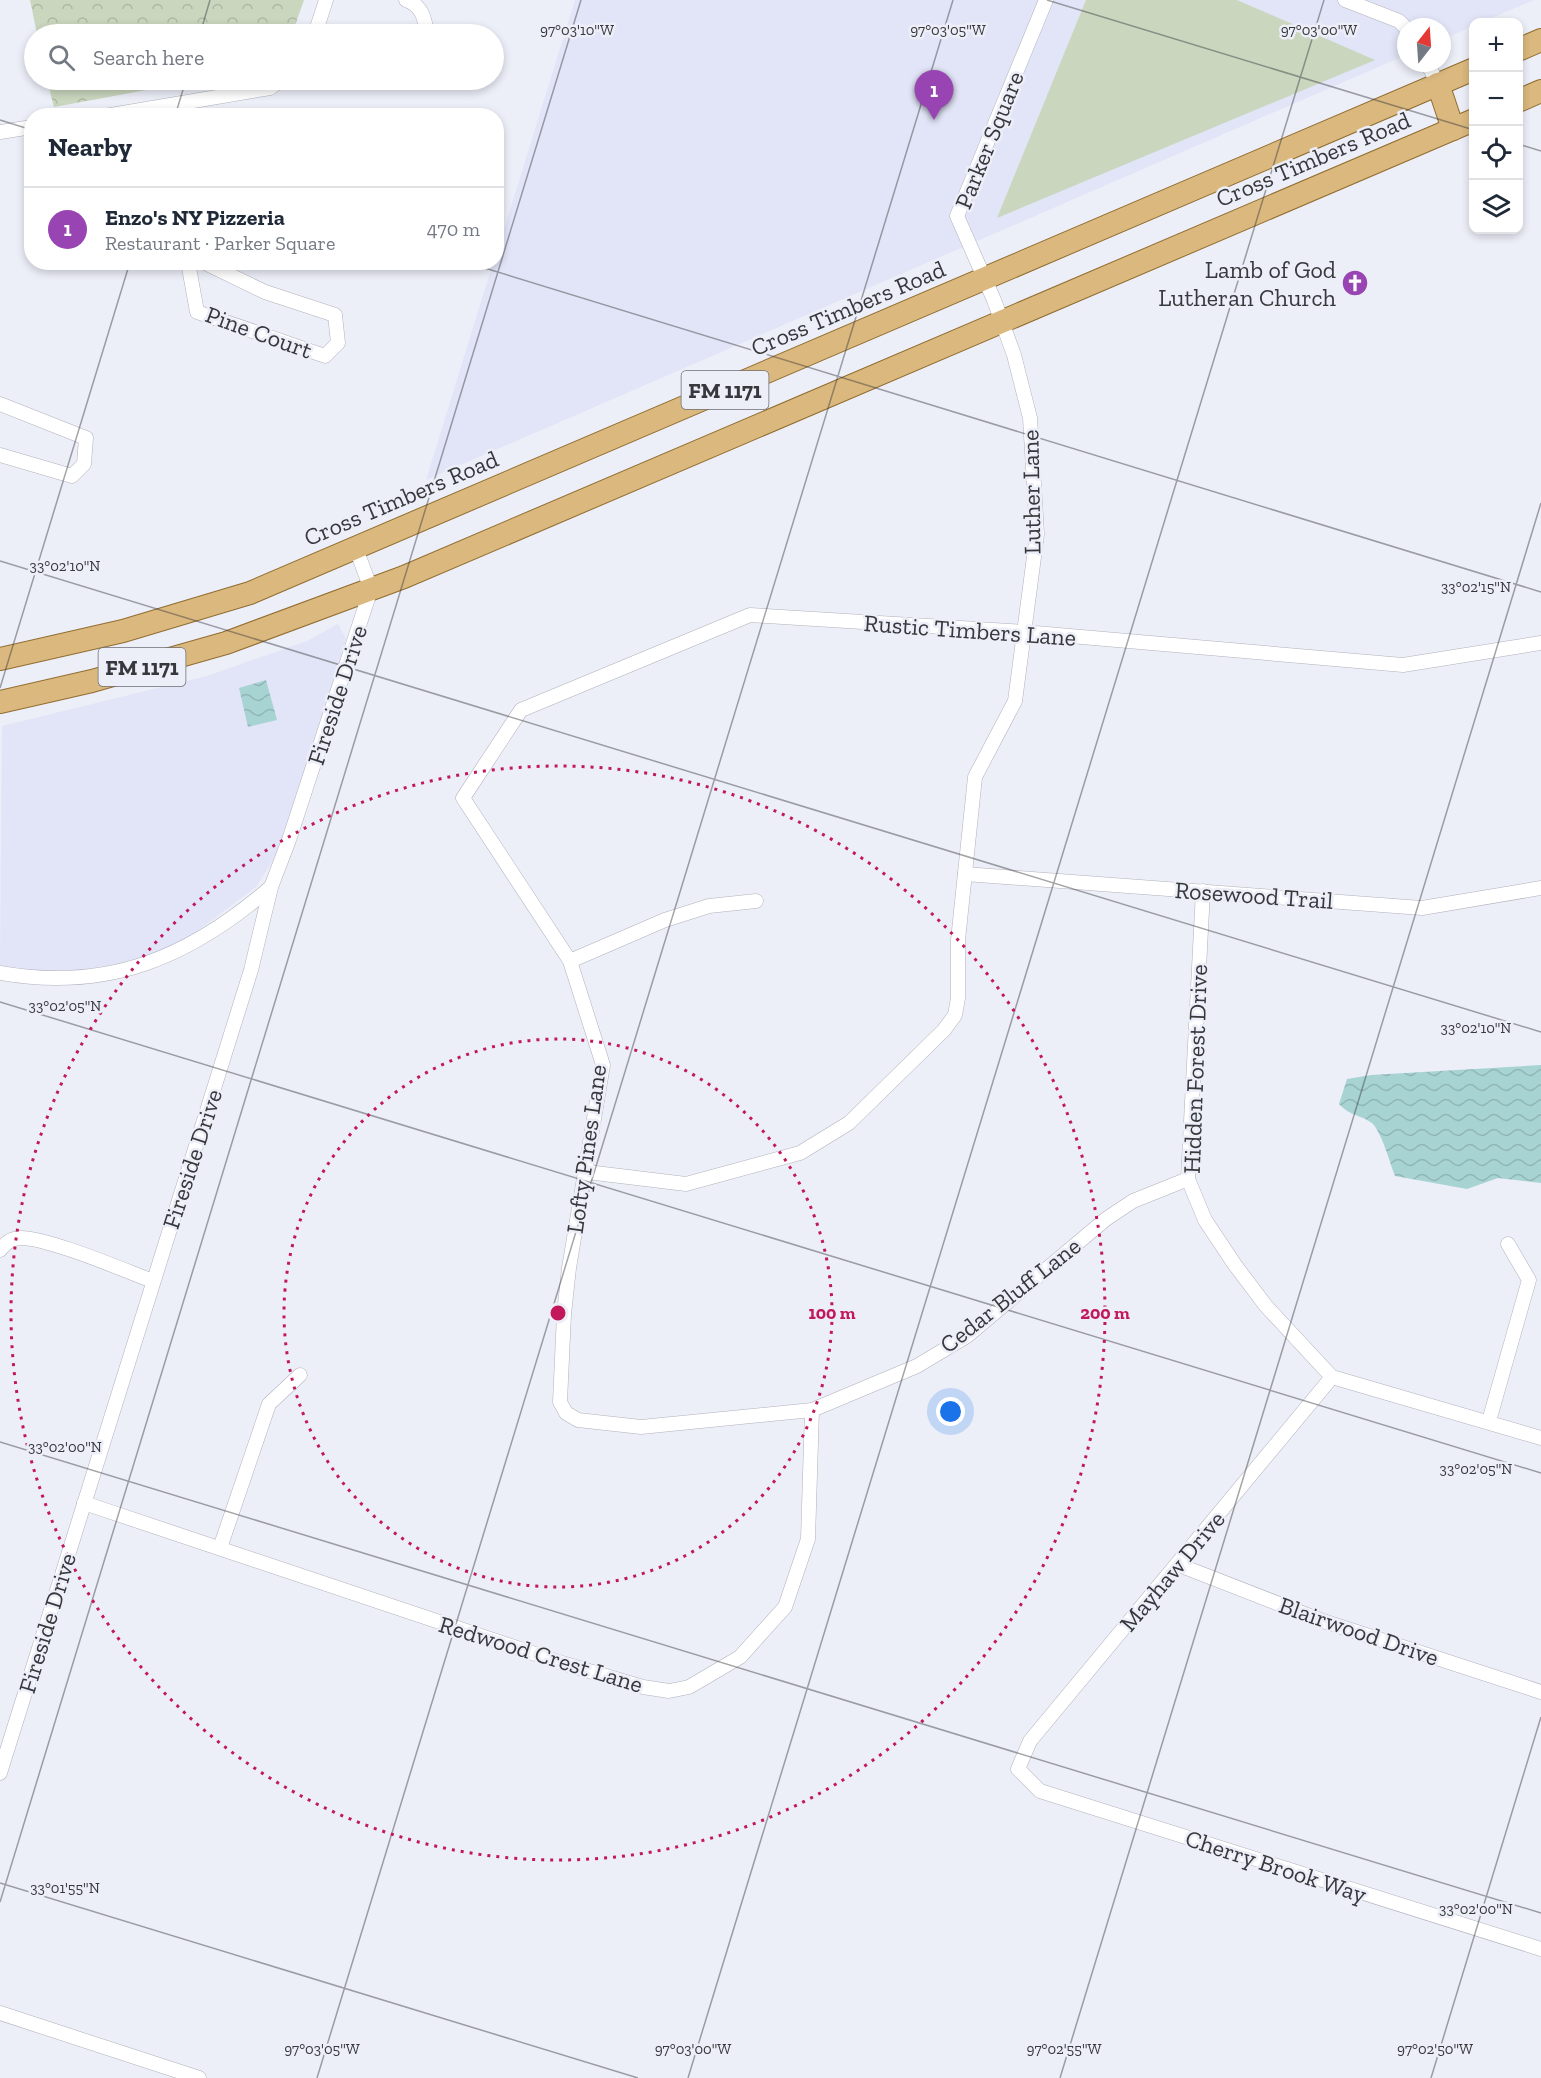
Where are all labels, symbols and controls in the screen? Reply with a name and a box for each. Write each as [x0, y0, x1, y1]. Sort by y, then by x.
north arrow [1397, 18, 1451, 72]
map controls [1469, 18, 1523, 234]
button: + [1469, 18, 1523, 72]
text: 97°03'10"W [540, 21, 614, 39]
text: 97°03'05"W [910, 21, 986, 39]
text: 97°03'00"W [1281, 21, 1357, 39]
search box [24, 24, 504, 90]
icon: search [45, 41, 78, 74]
text: Search here [93, 44, 204, 71]
street label: Parker Square [948, 67, 1030, 213]
pin: 1 [914, 70, 954, 120]
button: − [1469, 72, 1523, 126]
street label: Cross Timbers Road [1212, 105, 1414, 213]
button: locate [1469, 126, 1523, 180]
text: Nearby [48, 131, 132, 163]
button: layers [1469, 180, 1523, 234]
text: Enzo's NY Pizzeria [105, 204, 285, 231]
text: 1 [63, 217, 72, 241]
text: 470 m [427, 217, 480, 241]
text: Restaurant · Parker Square [105, 231, 335, 255]
street label: Cross Timbers Road [747, 254, 949, 362]
place label: Lamb of God Lutheran Church [1158, 255, 1337, 312]
church icon: Lamb of God Lutheran Church [1340, 268, 1370, 298]
street label: Pine Court [202, 299, 316, 365]
road number: FM 1171 [682, 371, 768, 409]
street label: Luther Lane [1015, 429, 1047, 555]
street label: Cross Timbers Road [300, 444, 502, 552]
text: 33°02'10"N [30, 557, 100, 575]
text: 33°02'15"N [1441, 578, 1511, 596]
street label: Rustic Timbers Lane [863, 608, 1077, 652]
street label: Fireside Drive [301, 622, 373, 768]
road number: FM 1171 [98, 648, 186, 686]
street label: Rosewood Trail [1174, 875, 1334, 915]
street label: Hidden Forest Drive [1177, 964, 1213, 1174]
text: 33°02'05"N [29, 997, 101, 1015]
text: 33°02'10"N [1441, 1019, 1511, 1037]
street label: Lofty Pines Lane [560, 1063, 612, 1235]
street label: Fireside Drive [156, 1086, 228, 1232]
street label: Cedar Bluff Lane [934, 1231, 1086, 1359]
text: 100 m [808, 1302, 856, 1324]
text: 200 m [1080, 1302, 1130, 1324]
centre of rings [548, 1303, 568, 1323]
your location [936, 1397, 965, 1426]
text: 33°02'00"N [28, 1438, 102, 1456]
text: 33°02'05"N [1440, 1460, 1512, 1478]
street label: Mayhaw Drive [1113, 1505, 1231, 1637]
street label: Fireside Drive [12, 1549, 82, 1697]
street label: Blairwood Drive [1275, 1590, 1443, 1672]
street label: Redwood Crest Lane [436, 1609, 646, 1699]
street label: Cherry Brook Way [1182, 1823, 1371, 1909]
text: 33°01'55"N [30, 1879, 100, 1897]
text: 33°02'00"N [1439, 1900, 1513, 1918]
text: 97°03'05"W [284, 2040, 360, 2058]
text: 97°03'00"W [655, 2040, 731, 2058]
text: 97°02'55"W [1026, 2040, 1102, 2058]
text: 97°02'50"W [1397, 2040, 1473, 2058]

